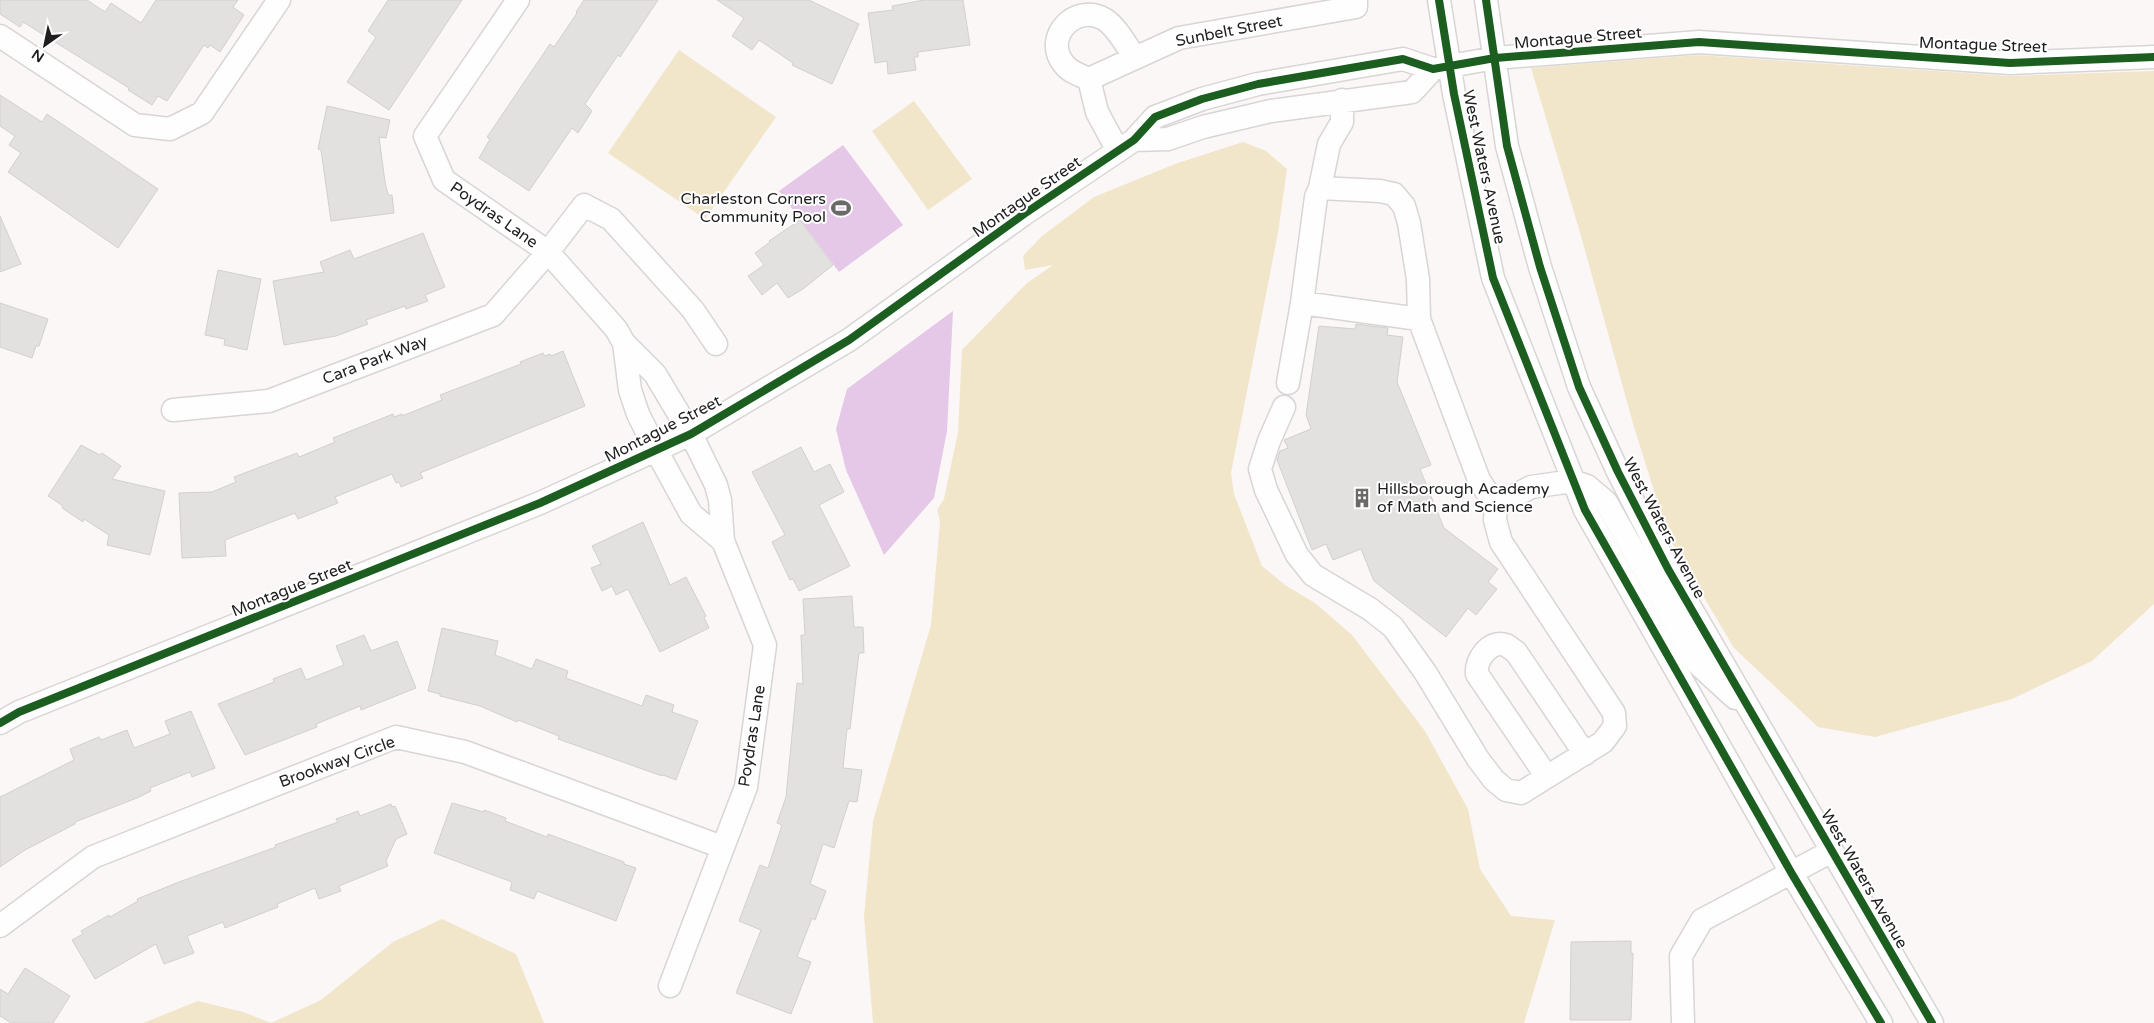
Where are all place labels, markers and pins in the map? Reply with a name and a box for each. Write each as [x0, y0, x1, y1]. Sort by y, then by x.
place label: Charleston Corners Community Pool [680, 189, 826, 227]
sports icon: Charleston Corners Community Pool [830, 197, 852, 219]
place label: Hillsborough Academy of Math and Science [1377, 479, 1550, 517]
building icon: Hillsborough Academy of Math and Science [1351, 487, 1373, 509]

